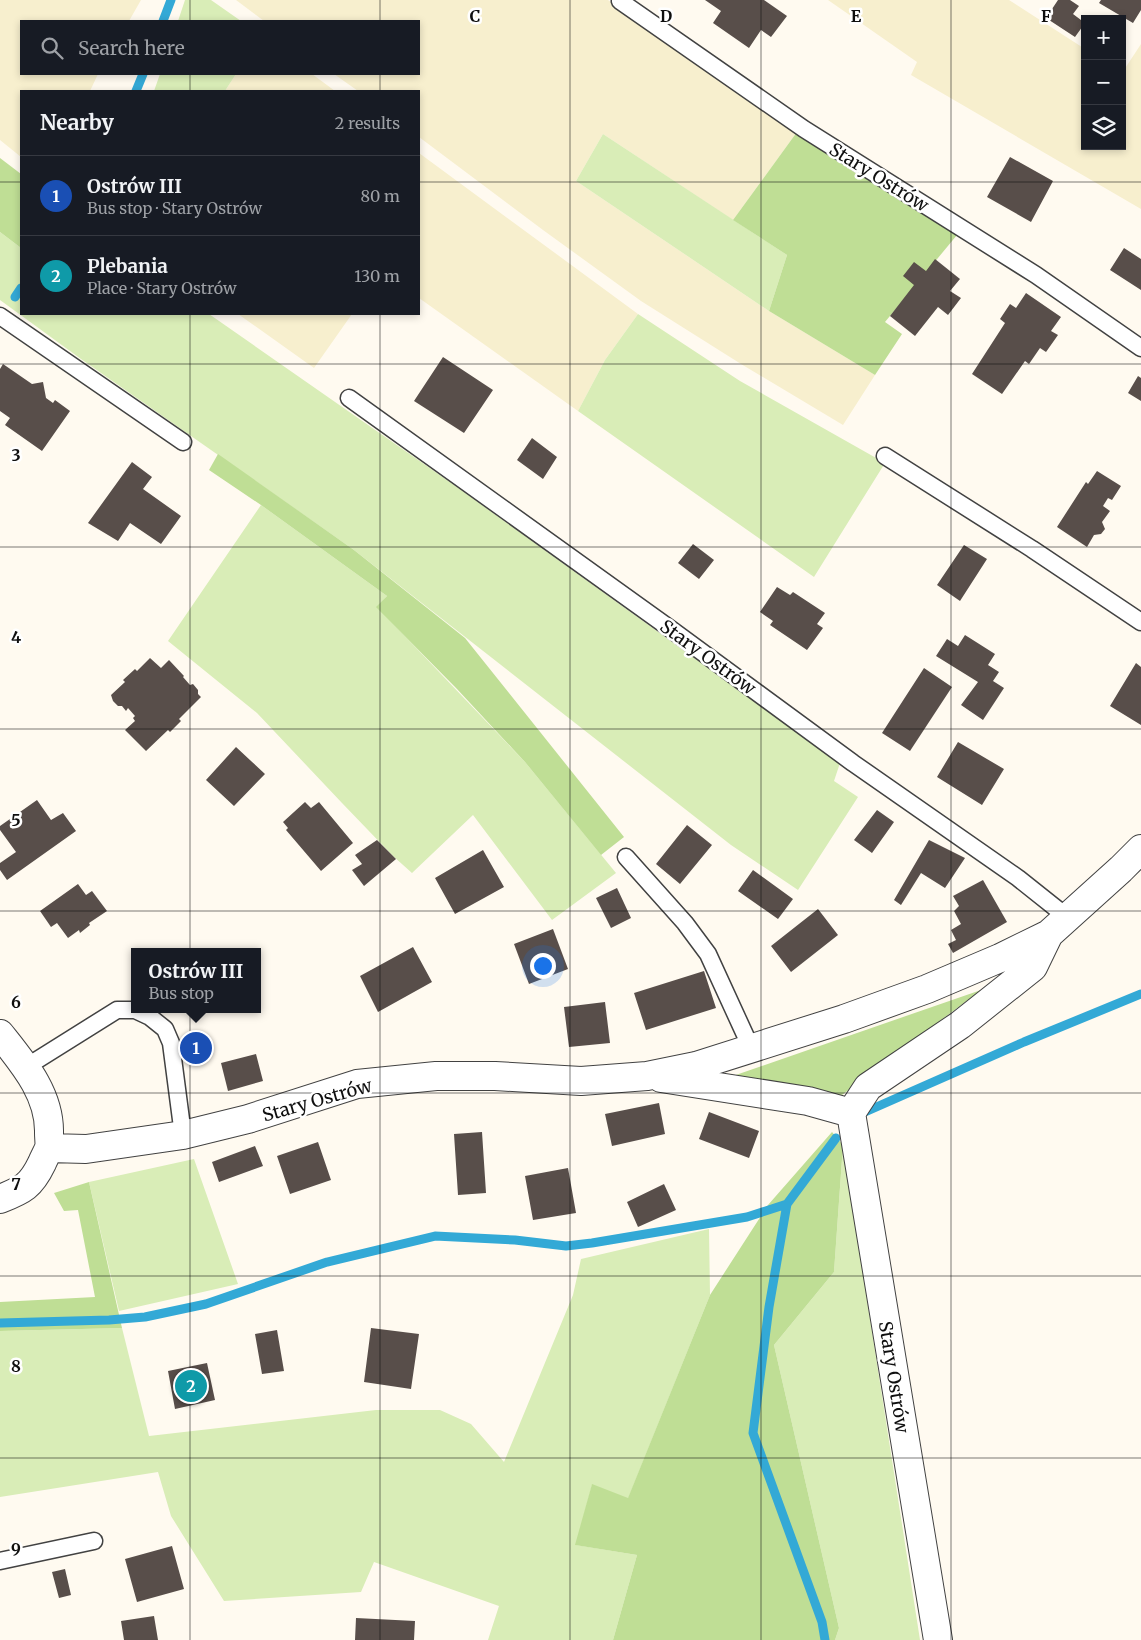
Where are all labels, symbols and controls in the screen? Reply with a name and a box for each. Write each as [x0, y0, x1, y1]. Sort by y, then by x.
text: C [470, 6, 480, 26]
text: D [660, 6, 672, 26]
text: E [851, 6, 862, 26]
text: F [1041, 6, 1051, 26]
map controls [1081, 15, 1126, 150]
button: + [1081, 15, 1126, 60]
search box [20, 20, 420, 75]
icon: search [38, 34, 66, 62]
text: Search here [78, 36, 185, 60]
button: − [1081, 60, 1126, 105]
button: layers [1081, 105, 1126, 150]
text: Nearby [40, 109, 114, 136]
text: 2 results [335, 113, 400, 133]
street label: Stary Ostrów [825, 137, 934, 217]
text: Ostrów III [87, 174, 182, 198]
text: 1 [52, 186, 60, 206]
text: 80 m [361, 186, 400, 206]
text: Bus stop · Stary Ostrów [87, 198, 262, 218]
text: Plebania [87, 254, 168, 278]
text: 2 [51, 266, 61, 286]
text: 130 m [354, 266, 400, 286]
text: Place · Stary Ostrów [87, 278, 237, 298]
text: 3 [11, 445, 21, 465]
street label: Stary Ostrów [656, 615, 761, 700]
text: 4 [11, 627, 21, 647]
text: 5 [11, 810, 21, 830]
popup [131, 948, 261, 1013]
your location [530, 953, 556, 979]
text: Ostrów III [149, 959, 243, 983]
text: Bus stop [149, 983, 214, 1003]
text: 6 [11, 992, 21, 1012]
pin: 1 [180, 1029, 212, 1067]
street label: Stary Ostrów [260, 1073, 375, 1127]
text: 7 [11, 1174, 21, 1194]
street label: Stary Ostrów [874, 1320, 914, 1435]
text: 8 [11, 1356, 21, 1376]
pin: 2 [175, 1367, 207, 1405]
text: 9 [11, 1539, 21, 1559]

